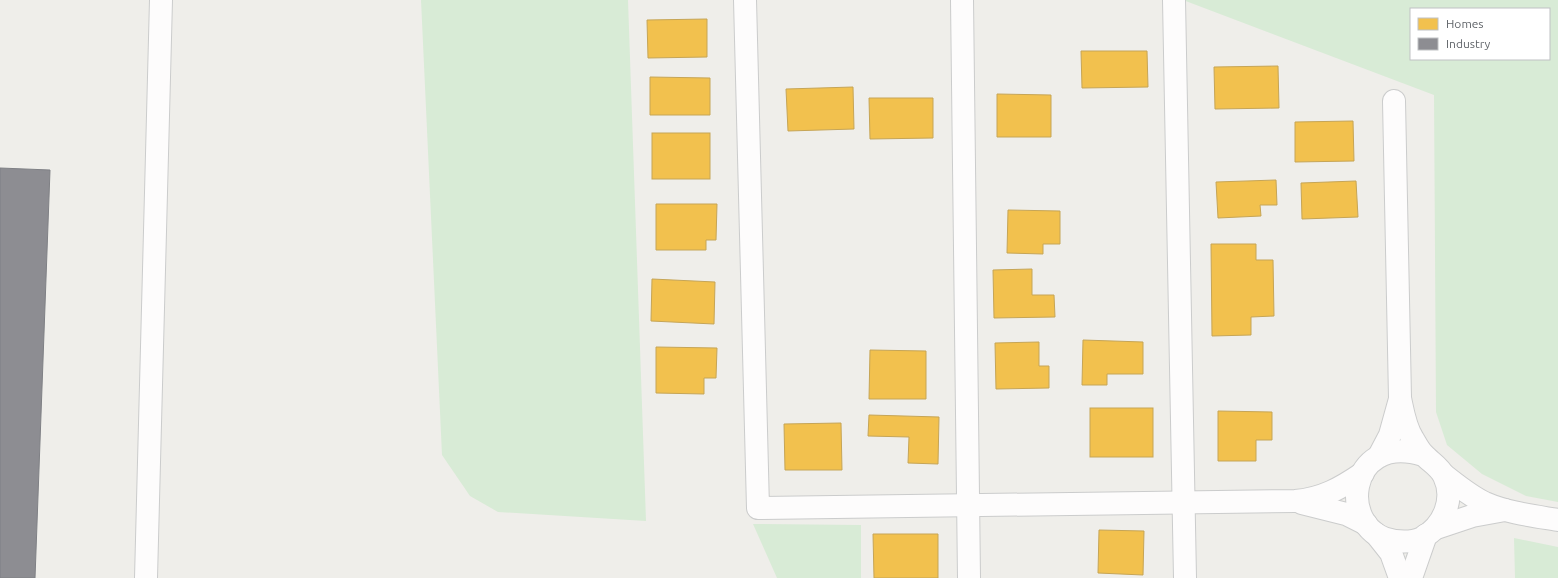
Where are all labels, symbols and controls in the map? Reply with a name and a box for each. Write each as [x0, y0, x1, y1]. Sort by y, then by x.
legend [1410, 8, 1550, 60]
text: Homes [1446, 17, 1484, 30]
text: Industry [1446, 37, 1491, 50]

